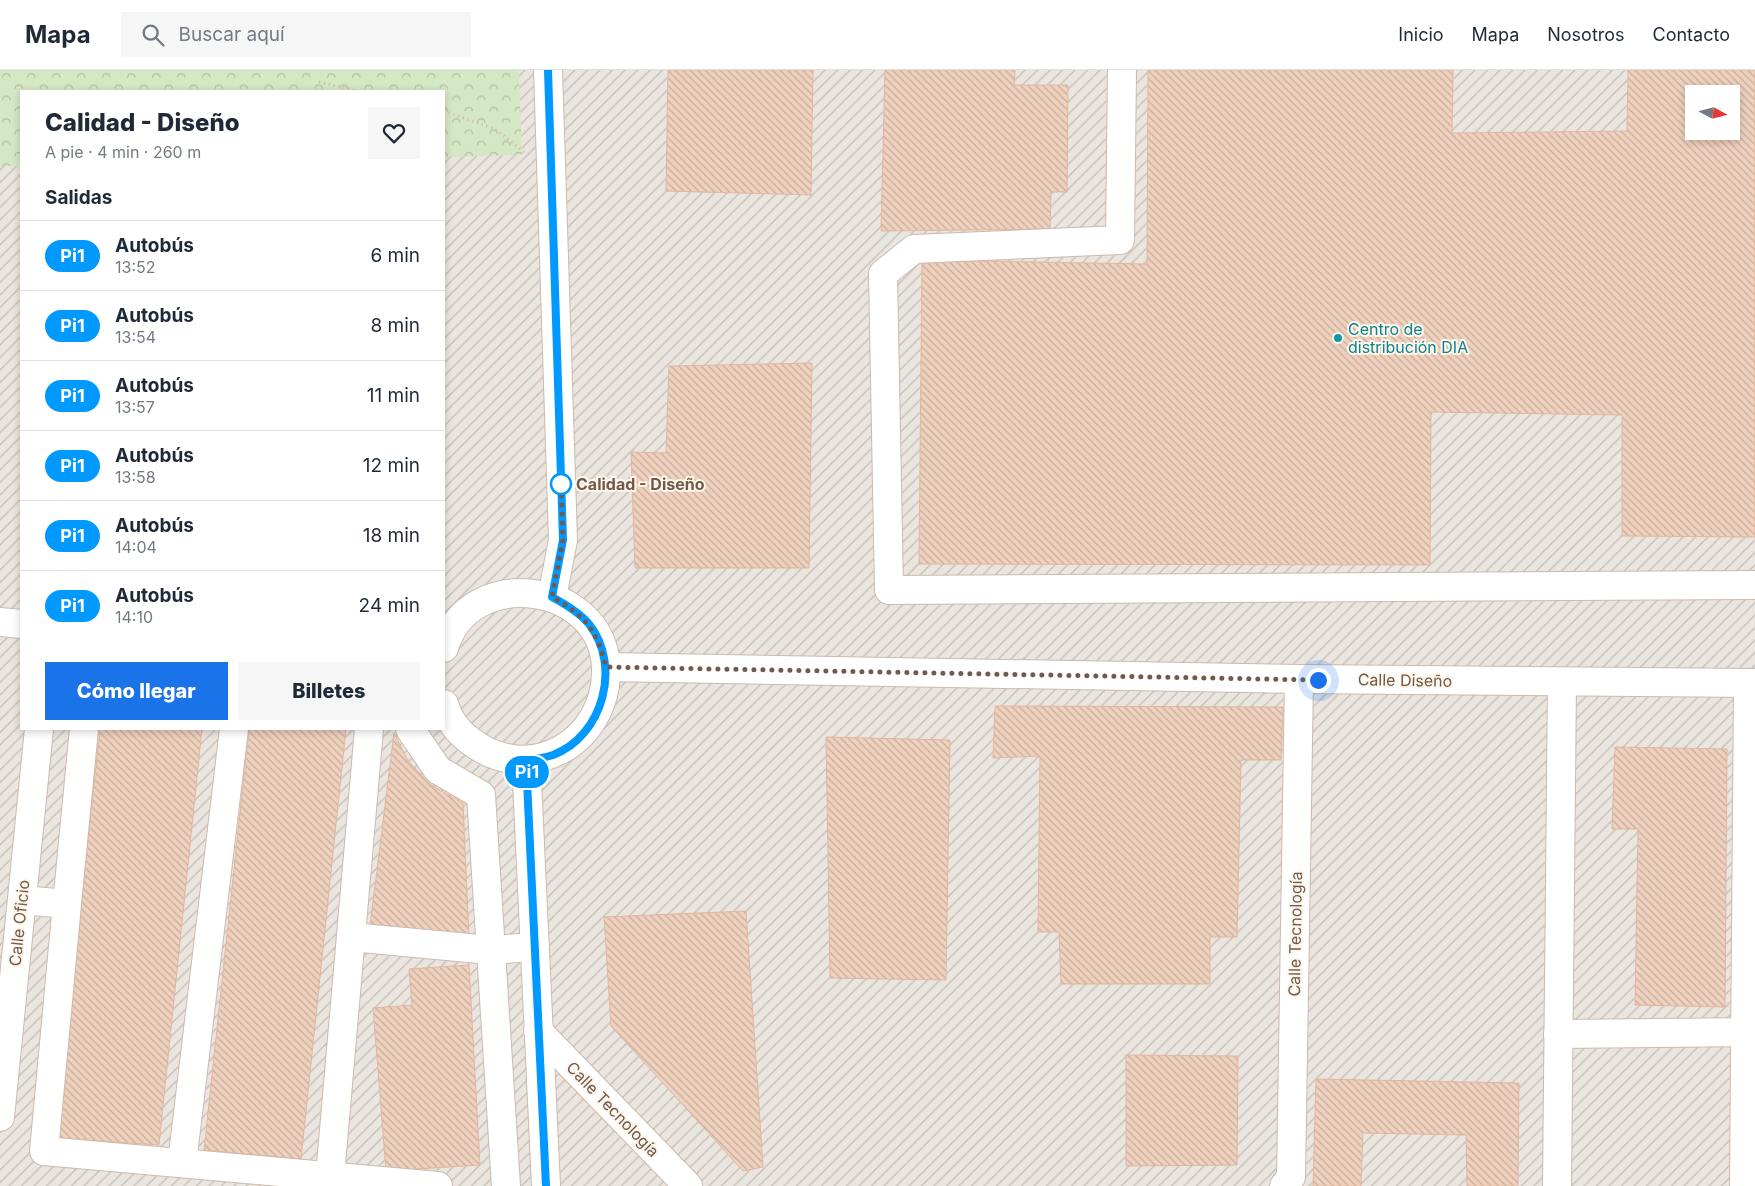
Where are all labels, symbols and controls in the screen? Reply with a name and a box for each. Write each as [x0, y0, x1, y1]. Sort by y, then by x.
search box [121, 12, 471, 57]
text: Mapa [25, 20, 91, 49]
icon: search [139, 21, 167, 49]
text: Buscar aquí [179, 23, 285, 46]
text: Inicio [1398, 24, 1444, 45]
text: Mapa [1472, 24, 1519, 45]
text: Nosotros [1547, 24, 1625, 45]
text: Contacto [1653, 24, 1730, 45]
north arrow [1685, 85, 1740, 140]
map controls [1685, 85, 1740, 140]
button: heart [368, 107, 420, 159]
text: Calidad - Diseño [45, 108, 240, 137]
text: A pie · 4 min · 260 m [45, 142, 201, 162]
text: Salidas [45, 186, 112, 209]
text: Autobús [115, 234, 194, 257]
text: 6 min [370, 244, 420, 267]
text: Pi1 [60, 245, 85, 266]
text: 13:52 [115, 257, 155, 277]
text: Autobús [115, 304, 194, 327]
text: 8 min [370, 314, 420, 337]
text: Pi1 [60, 315, 85, 336]
place label: Centro de distribución DIA [1348, 319, 1468, 357]
text: 13:54 [115, 327, 156, 347]
marker: Centro de distribución DIA [1332, 332, 1344, 344]
text: Autobús [115, 374, 194, 397]
text: 11 min [367, 384, 420, 407]
text: Pi1 [60, 385, 85, 406]
text: 13:57 [115, 397, 155, 417]
text: Autobús [115, 444, 194, 467]
text: 12 min [363, 454, 420, 477]
text: Pi1 [60, 455, 85, 476]
text: 13:58 [115, 467, 156, 487]
marker: Calidad - Diseño [550, 473, 572, 495]
place label: Calidad - Diseño [576, 474, 705, 494]
text: Autobús [115, 514, 194, 537]
text: 18 min [363, 524, 420, 547]
text: Pi1 [60, 525, 85, 546]
text: 14:04 [115, 537, 157, 557]
text: Autobús [115, 584, 194, 607]
text: 24 min [359, 594, 420, 617]
text: Pi1 [60, 595, 85, 616]
text: 14:10 [115, 607, 153, 627]
button: Cómo llegar [45, 662, 228, 720]
button: Billetes [238, 662, 420, 720]
your location [1306, 668, 1331, 693]
street label: Calle Diseño [1358, 669, 1452, 691]
line badge: Pi1 [498, 756, 556, 788]
text: Pi1 [515, 761, 539, 782]
street label: Calle Tecnología [1284, 871, 1306, 997]
street label: Calle Oficio [5, 879, 33, 967]
street label: Calle Tecnología [562, 1057, 664, 1161]

